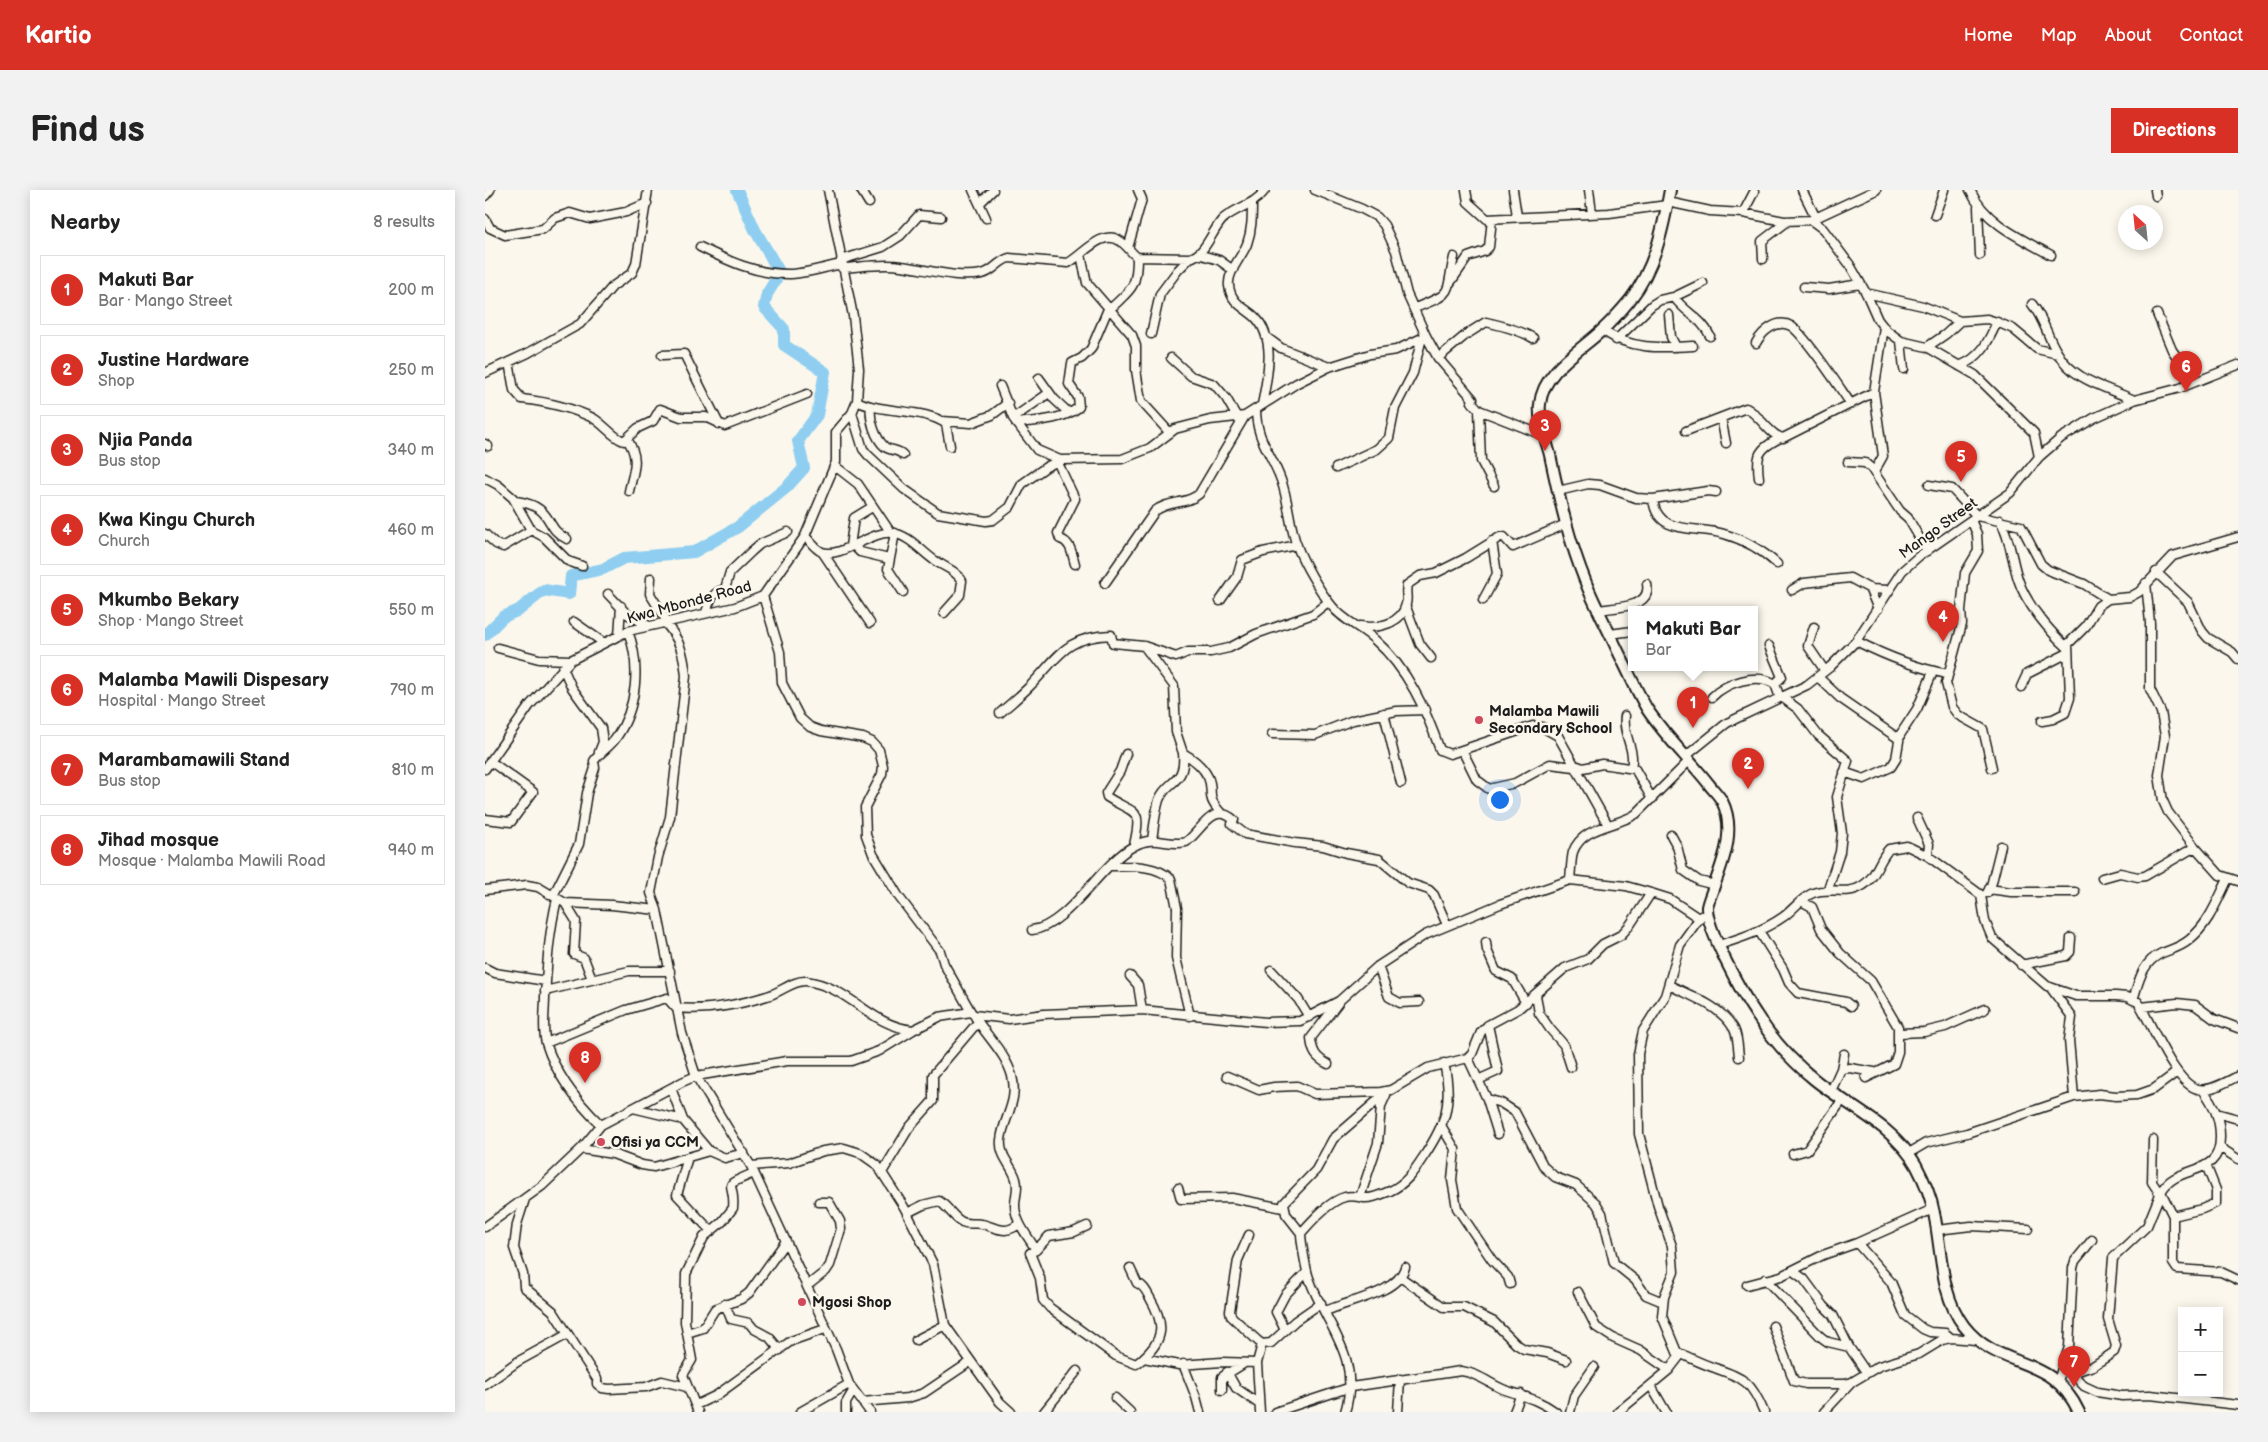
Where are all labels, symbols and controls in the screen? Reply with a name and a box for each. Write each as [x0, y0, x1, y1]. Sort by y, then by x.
text: Kartio [25, 21, 92, 50]
text: Home [1964, 25, 2013, 46]
text: Map [2041, 25, 2077, 46]
text: About [2105, 25, 2152, 46]
text: Contact [2180, 25, 2243, 46]
button: Directions [2111, 108, 2238, 153]
text: Find us [30, 109, 145, 152]
north arrow [2118, 205, 2163, 250]
text: Nearby [50, 210, 120, 235]
text: 8 results [373, 213, 435, 232]
text: Makuti Bar [98, 269, 194, 292]
text: 1 [64, 281, 70, 300]
text: 200 m [388, 281, 434, 300]
text: Bar · Mango Street [98, 292, 232, 311]
text: Justine Hardware [98, 349, 249, 372]
pin: 6 [2170, 351, 2202, 392]
text: 2 [62, 361, 72, 380]
text: 250 m [388, 361, 434, 380]
text: Shop [98, 372, 135, 391]
pin: 3 [1529, 410, 1561, 451]
text: Njia Panda [98, 429, 193, 452]
text: 3 [62, 441, 72, 460]
text: 340 m [387, 441, 434, 460]
pin: 5 [1945, 441, 1977, 482]
text: Bus stop [98, 452, 161, 471]
street label: Mango Street [1895, 493, 1981, 563]
text: Kwa Kingu Church [98, 509, 255, 532]
text: 4 [62, 521, 72, 540]
text: 460 m [388, 521, 434, 540]
text: Church [98, 532, 150, 551]
street label: Kwa Mbonde Road [625, 577, 753, 628]
text: Mkumbo Bekary [98, 589, 239, 612]
text: 5 [62, 601, 72, 620]
text: 550 m [389, 601, 434, 620]
pin: 4 [1927, 601, 1959, 642]
popup [1628, 606, 1758, 671]
text: Shop · Mango Street [98, 612, 244, 631]
text: Makuti Bar [1645, 618, 1741, 641]
text: Bar [1645, 641, 1671, 660]
text: Malamba Mawili Dispesary [98, 669, 329, 692]
text: 6 [62, 681, 72, 700]
text: 790 m [390, 681, 434, 700]
pin: 1 [1677, 687, 1709, 728]
text: Hospital · Mango Street [98, 692, 265, 711]
place label: Malamba Mawili Secondary School [1489, 702, 1612, 738]
marker: Malamba Mawili Secondary School [1473, 714, 1485, 726]
pin: 2 [1732, 748, 1764, 789]
text: Marambamawili Stand [98, 749, 290, 772]
text: 7 [63, 761, 71, 780]
text: 810 m [392, 761, 434, 780]
text: Bus stop [98, 772, 161, 791]
your location [1487, 787, 1513, 813]
text: Jihad mosque [98, 829, 219, 852]
text: 8 [62, 841, 72, 860]
text: 940 m [388, 841, 434, 860]
text: Mosque · Malamba Mawili Road [98, 852, 326, 871]
pin: 8 [569, 1042, 601, 1083]
place label: Ofisi ya CCM [611, 1133, 699, 1152]
marker: Ofisi ya CCM [595, 1136, 607, 1148]
place label: Mgosi Shop [812, 1293, 892, 1312]
marker: Mgosi Shop [796, 1296, 808, 1308]
map controls [2178, 1307, 2223, 1397]
button: + [2178, 1307, 2223, 1352]
pin: 7 [2058, 1346, 2090, 1387]
button: − [2178, 1352, 2223, 1397]

